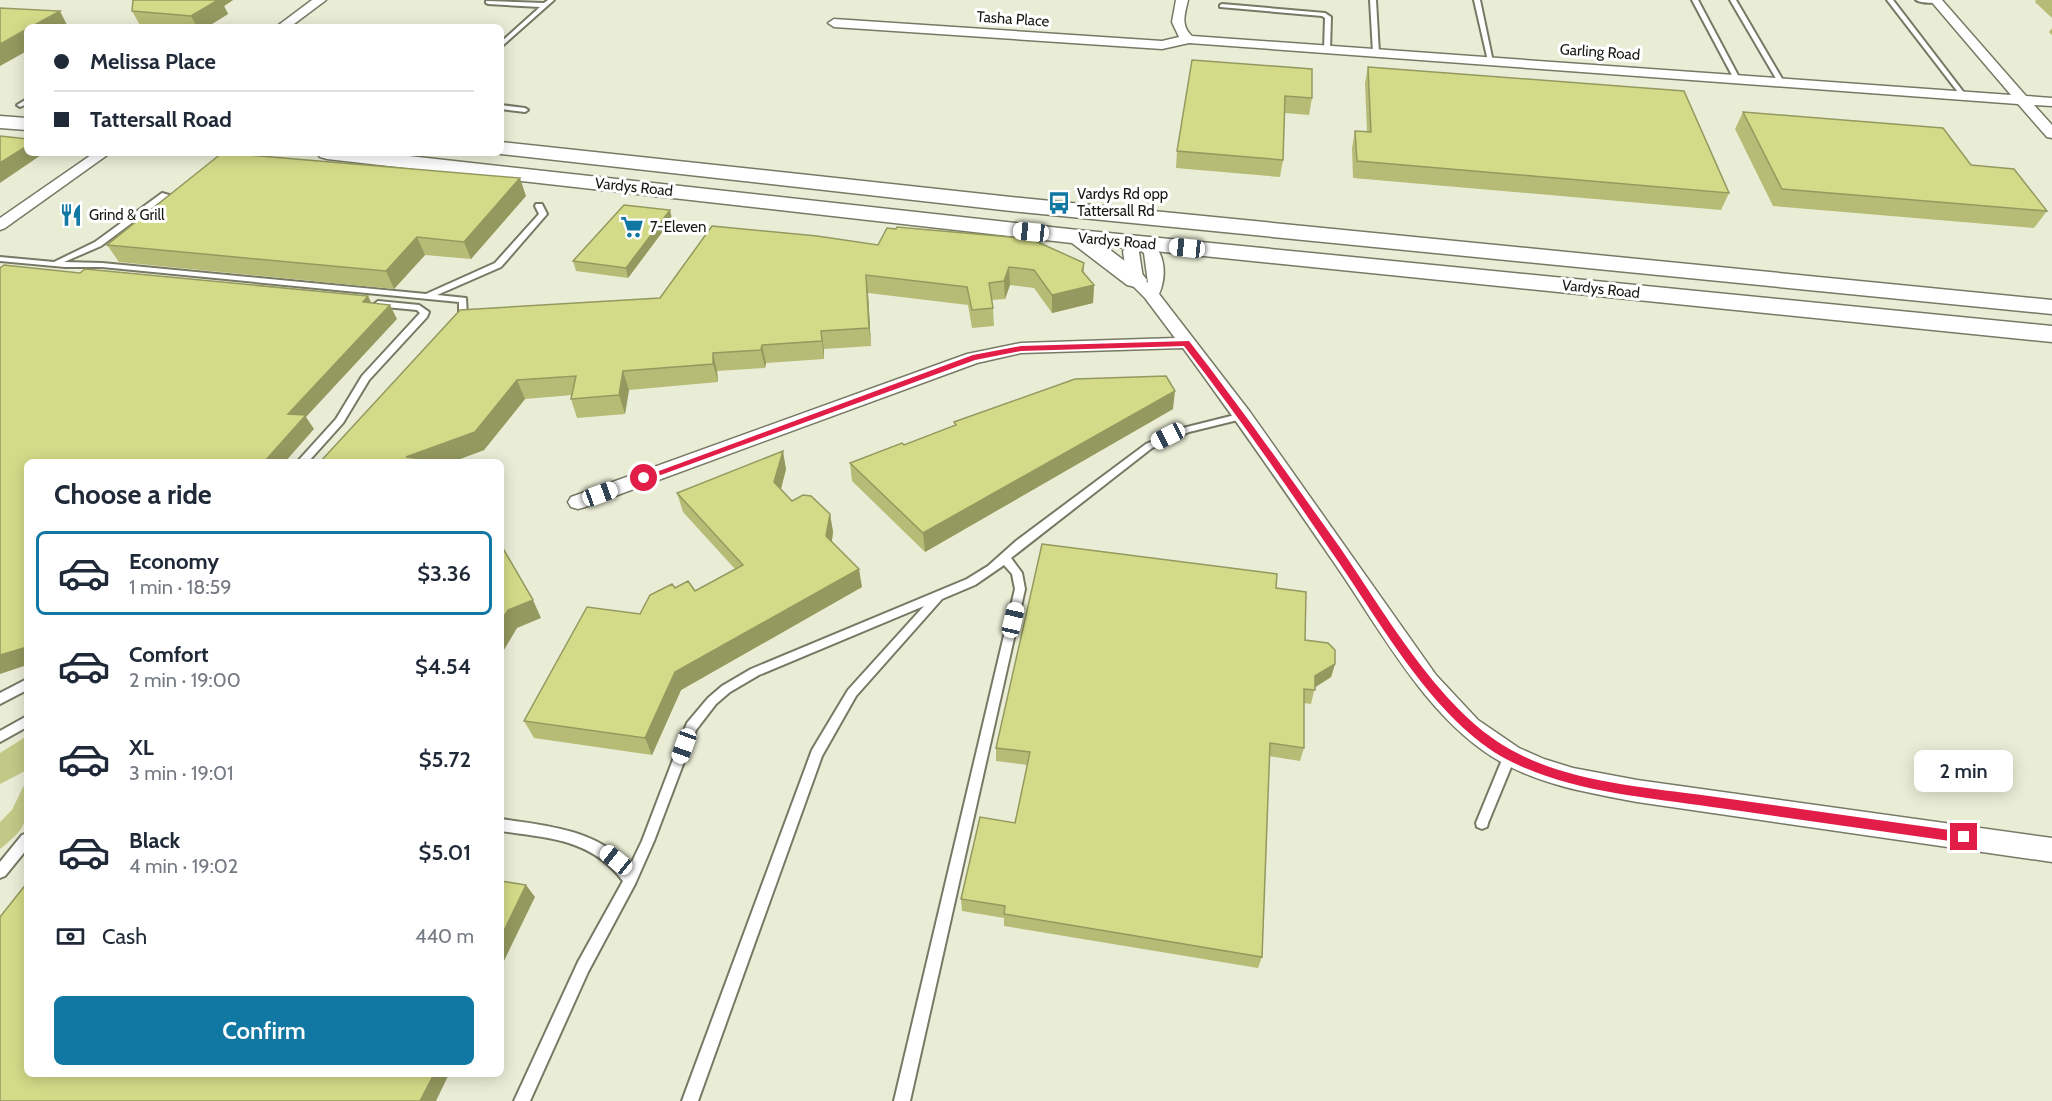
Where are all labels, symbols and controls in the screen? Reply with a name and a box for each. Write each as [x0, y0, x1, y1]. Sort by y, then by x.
street label: Tasha Place [976, 7, 1050, 31]
street label: Garling Road [1559, 40, 1641, 64]
text: Melissa Place [90, 48, 216, 75]
text: Tattersall Road [90, 106, 232, 133]
street label: Vardys Road [594, 174, 674, 200]
place label: Vardys Rd opp Tattersall Rd [1077, 185, 1168, 220]
bus stop icon: Vardys Rd opp Tattersall Rd [1046, 190, 1072, 216]
restaurant icon: Grind & Grill [58, 202, 84, 228]
place label: Grind & Grill [89, 206, 165, 224]
supermarket icon: 7-Eleven [619, 214, 645, 240]
place label: 7-Eleven [650, 218, 706, 236]
car [1012, 221, 1050, 243]
street label: Vardys Road [1077, 229, 1157, 253]
car [1168, 237, 1206, 259]
street label: Vardys Road [1561, 276, 1641, 302]
car [1148, 420, 1188, 452]
route start [630, 464, 657, 491]
text: Choose a ride [54, 478, 212, 511]
car [580, 479, 620, 509]
icon: car [57, 546, 111, 600]
text: Economy [129, 548, 219, 575]
text: $3.36 [417, 560, 471, 587]
text: 1 min · 18:59 [129, 575, 232, 599]
car [1000, 600, 1026, 640]
icon: car [57, 639, 111, 693]
text: Comfort [129, 641, 208, 668]
text: $4.54 [415, 653, 471, 680]
text: 2 min · 19:00 [129, 668, 241, 692]
car [669, 726, 699, 766]
icon: car [57, 732, 111, 786]
text: XL [129, 734, 154, 761]
text: $5.72 [419, 746, 471, 773]
callout: 2 min [1914, 750, 2014, 792]
text: 2 min [1939, 759, 1988, 783]
text: 3 min · 19:01 [129, 761, 234, 785]
route end [1950, 823, 1977, 850]
icon: car [57, 825, 111, 879]
text: Black [129, 827, 180, 854]
text: $5.01 [419, 839, 471, 866]
car [596, 842, 636, 878]
text: 4 min · 19:02 [129, 854, 238, 878]
icon: cash [54, 920, 87, 953]
text: Cash [102, 923, 147, 950]
text: 440 m [415, 924, 474, 948]
button: Confirm [54, 996, 474, 1065]

